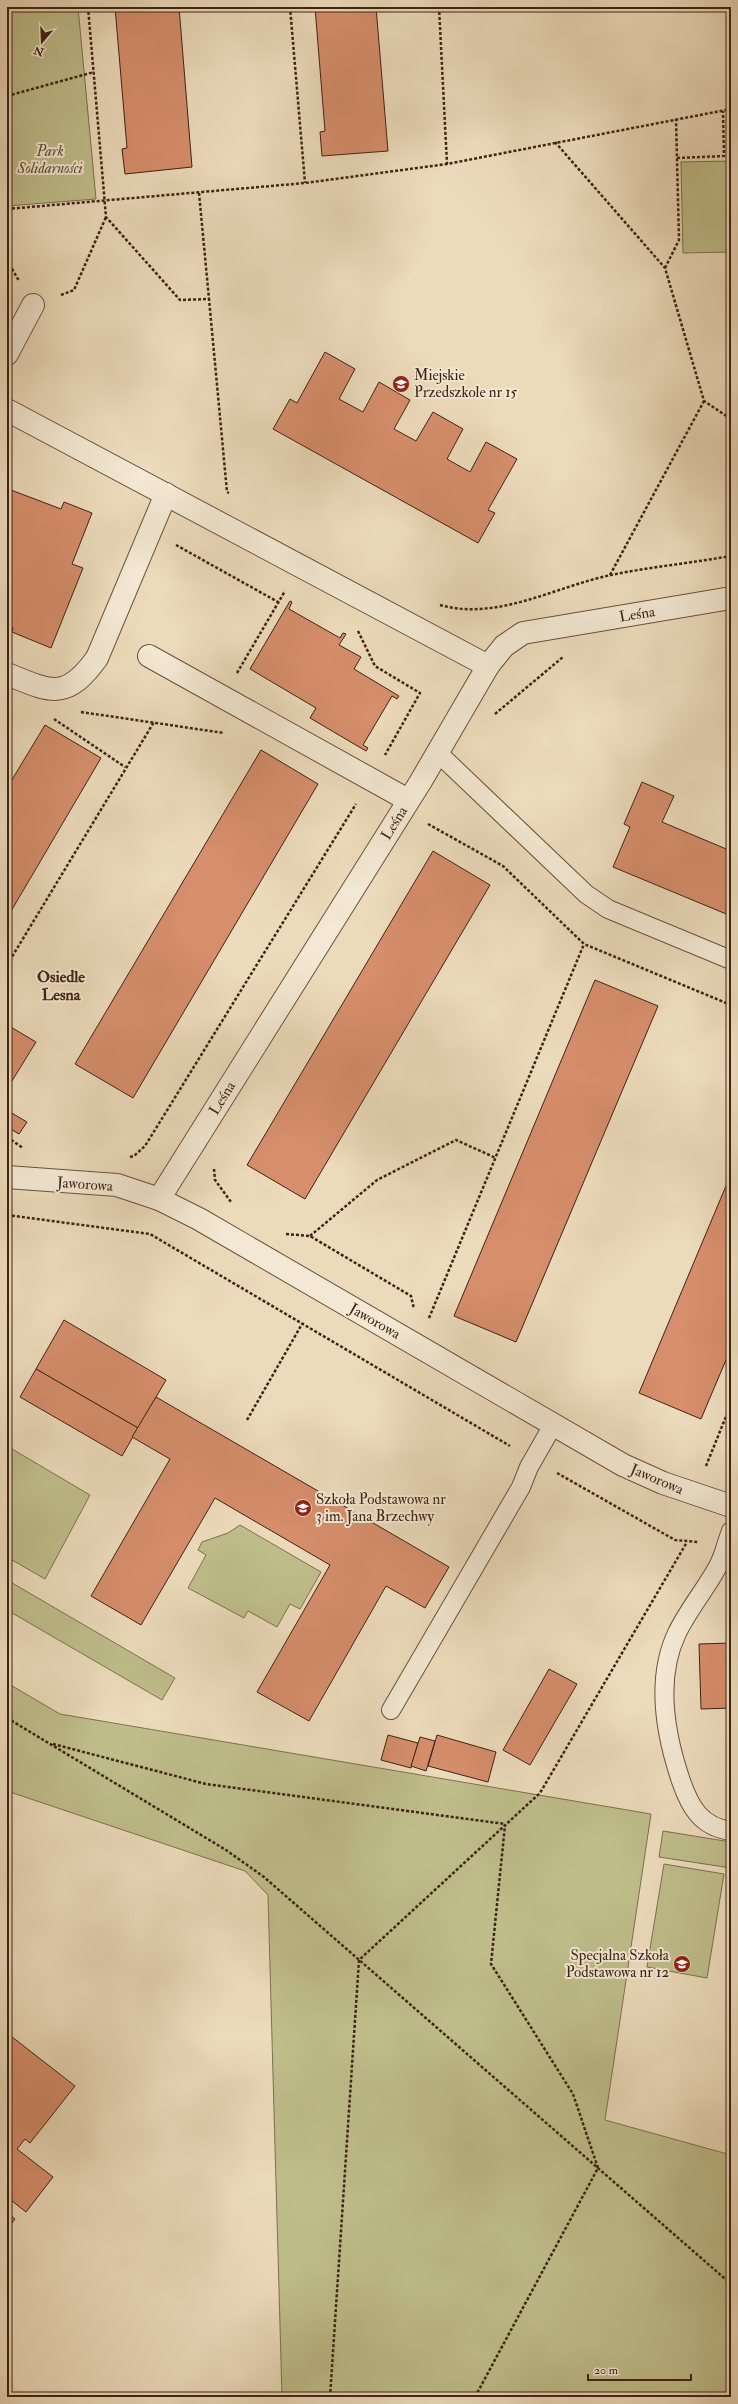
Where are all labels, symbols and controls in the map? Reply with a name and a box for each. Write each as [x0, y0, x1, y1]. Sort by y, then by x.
north arrow [22, 22, 62, 62]
text: N [31, 43, 47, 59]
park label: Park Solidarności [17, 142, 83, 178]
place label: Miejskie Przedszkole nr 15 [414, 366, 518, 402]
school or university icon: Miejskie Przedszkole nr 15 [391, 374, 411, 394]
street label: Leśna [618, 602, 657, 627]
street label: Leśna [377, 802, 413, 844]
district label: Osiedle Lesna [37, 967, 85, 1005]
street label: Leśna [205, 1077, 241, 1119]
street label: Jaworowa [55, 1173, 114, 1197]
street label: Jaworowa [344, 1299, 405, 1345]
street label: Jaworowa [626, 1459, 687, 1500]
place label: Szkoła Podstawowa nr 3 im. Jana Brzechwy [316, 1490, 446, 1527]
school or university icon: Szkoła Podstawowa nr 3 im. Jana Brzechwy [293, 1498, 313, 1518]
place label: Specjalna Szkoła Podstawowa nr 12 [566, 1946, 670, 1982]
school or university icon: Specjalna Szkoła Podstawowa nr 12 [672, 1954, 692, 1974]
scale bar [588, 2356, 691, 2382]
text: 20 m [594, 2363, 619, 2378]

